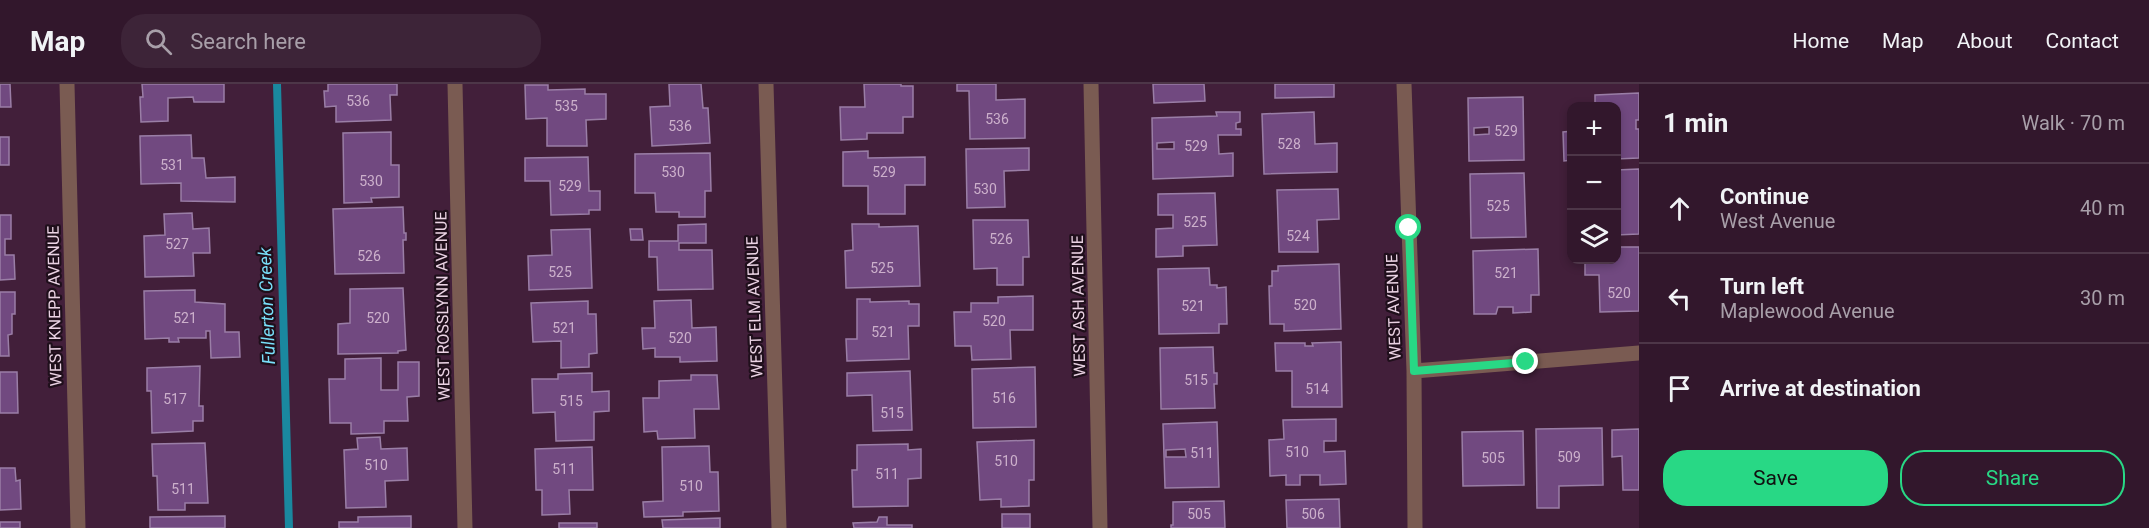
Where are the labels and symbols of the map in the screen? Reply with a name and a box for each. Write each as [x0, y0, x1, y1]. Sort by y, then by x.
house number: 536 [346, 93, 370, 109]
house number: 535 [554, 98, 578, 114]
house number: 536 [985, 111, 1009, 127]
house number: 536 [668, 118, 692, 134]
house number: 529 [1494, 123, 1518, 139]
house number: 528 [1277, 136, 1301, 152]
house number: 529 [1184, 138, 1208, 154]
house number: 531 [160, 157, 184, 173]
house number: 530 [661, 164, 685, 180]
house number: 529 [872, 164, 896, 180]
house number: 530 [359, 173, 383, 189]
house number: 529 [558, 178, 582, 194]
house number: 530 [973, 181, 997, 197]
house number: 525 [1486, 198, 1510, 214]
street label: WEST ROSSLYNN AVENUE [431, 211, 454, 401]
house number: 525 [1183, 214, 1207, 230]
route start [1395, 214, 1421, 240]
street label: WEST KNEPP AVENUE [44, 226, 65, 386]
house number: 524 [1286, 228, 1310, 244]
house number: 526 [989, 231, 1013, 247]
street label: WEST ASH AVENUE [1068, 235, 1089, 377]
house number: 527 [165, 236, 189, 252]
street label: WEST ELM AVENUE [743, 236, 766, 378]
water label: Fullerton Creek [254, 246, 279, 365]
house number: 526 [357, 248, 381, 264]
street label: WEST AVENUE [1382, 254, 1405, 360]
house number: 525 [870, 260, 894, 276]
house number: 525 [548, 264, 572, 280]
house number: 521 [1494, 265, 1518, 281]
house number: 520 [1607, 285, 1631, 301]
house number: 520 [1293, 297, 1317, 313]
house number: 521 [1181, 298, 1205, 314]
house number: 521 [173, 310, 197, 326]
house number: 520 [366, 310, 390, 326]
house number: 520 [982, 313, 1006, 329]
house number: 521 [552, 320, 576, 336]
house number: 521 [871, 324, 895, 340]
house number: 520 [668, 330, 692, 346]
route end [1512, 348, 1538, 374]
house number: 515 [1184, 372, 1208, 388]
house number: 514 [1305, 381, 1329, 397]
house number: 516 [992, 390, 1016, 406]
house number: 517 [163, 391, 187, 407]
house number: 515 [559, 393, 583, 409]
house number: 515 [880, 405, 904, 421]
house number: 510 [1285, 444, 1309, 460]
house number: 511 [1190, 445, 1214, 461]
house number: 509 [1557, 449, 1581, 465]
house number: 505 [1481, 450, 1505, 466]
house number: 510 [994, 453, 1018, 469]
house number: 510 [364, 457, 388, 473]
house number: 511 [552, 461, 576, 477]
house number: 511 [875, 466, 899, 482]
house number: 510 [679, 478, 703, 494]
house number: 511 [171, 481, 195, 497]
house number: 505 [1187, 506, 1211, 522]
house number: 506 [1301, 506, 1325, 522]

